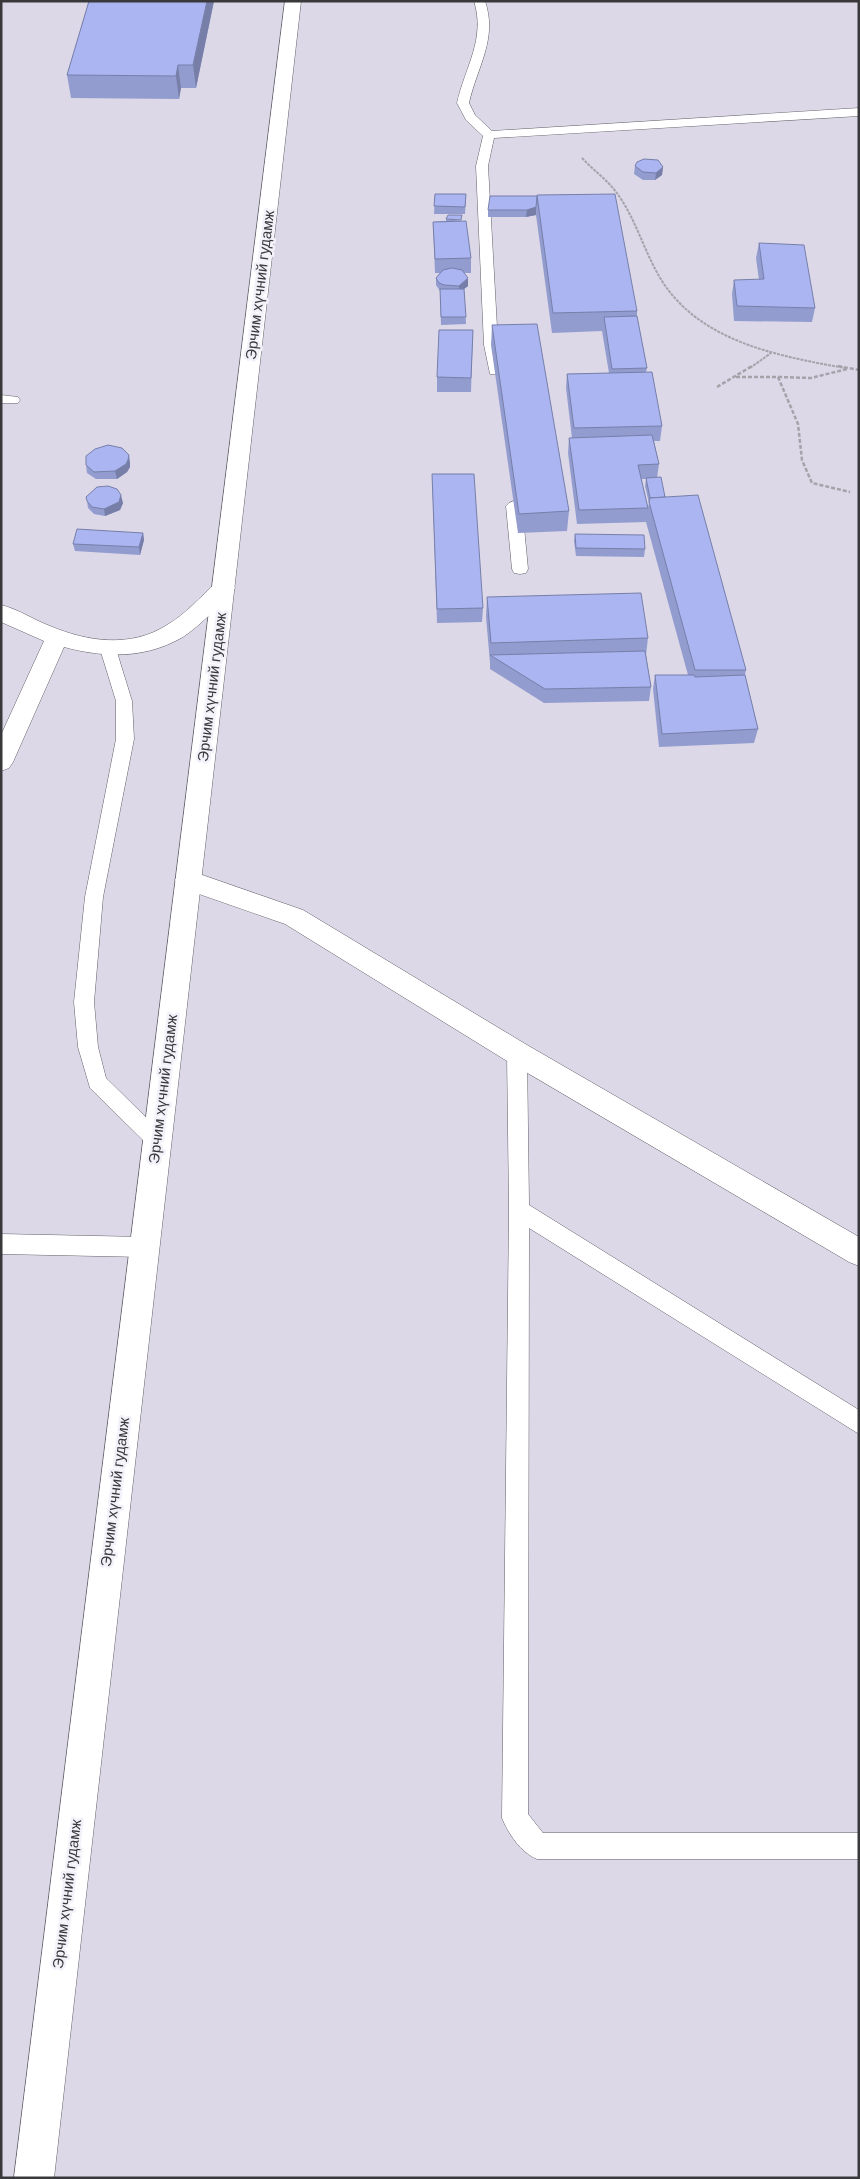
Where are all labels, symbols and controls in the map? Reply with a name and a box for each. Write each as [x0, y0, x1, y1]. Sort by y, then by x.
street label: Эрчим хүчний гудамж [242, 209, 277, 361]
street label: Эрчим хүчний гудамж [194, 611, 229, 763]
street label: Эрчим хүчний гудамж [145, 1013, 180, 1165]
street label: Эрчим хүчний гудамж [97, 1416, 132, 1568]
street label: Эрчим хүчний гудамж [49, 1818, 84, 1970]

